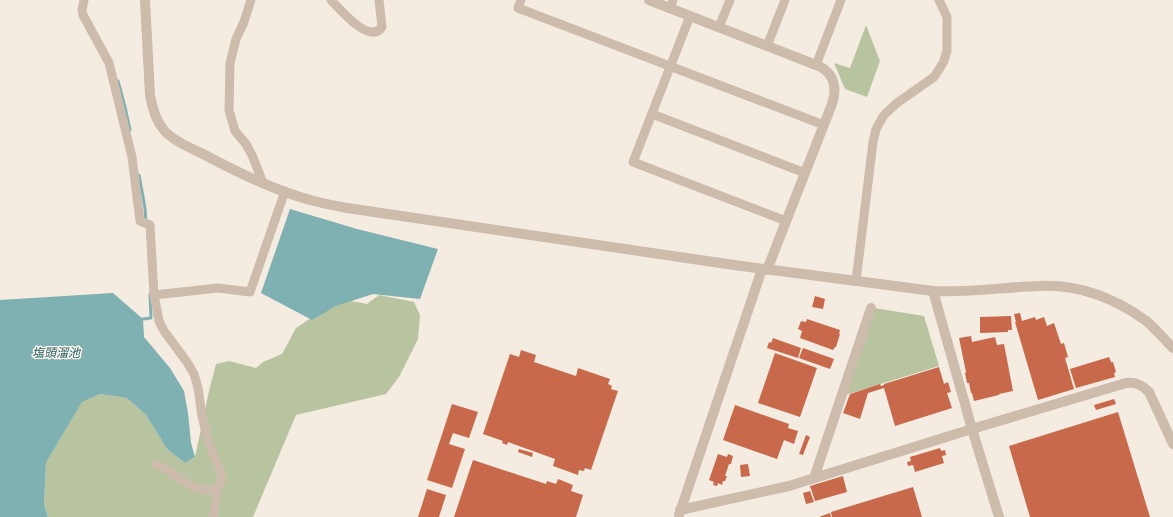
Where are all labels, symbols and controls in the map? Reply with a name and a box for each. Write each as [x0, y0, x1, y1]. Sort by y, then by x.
water label: 塩頭溜池 [32, 346, 81, 360]

